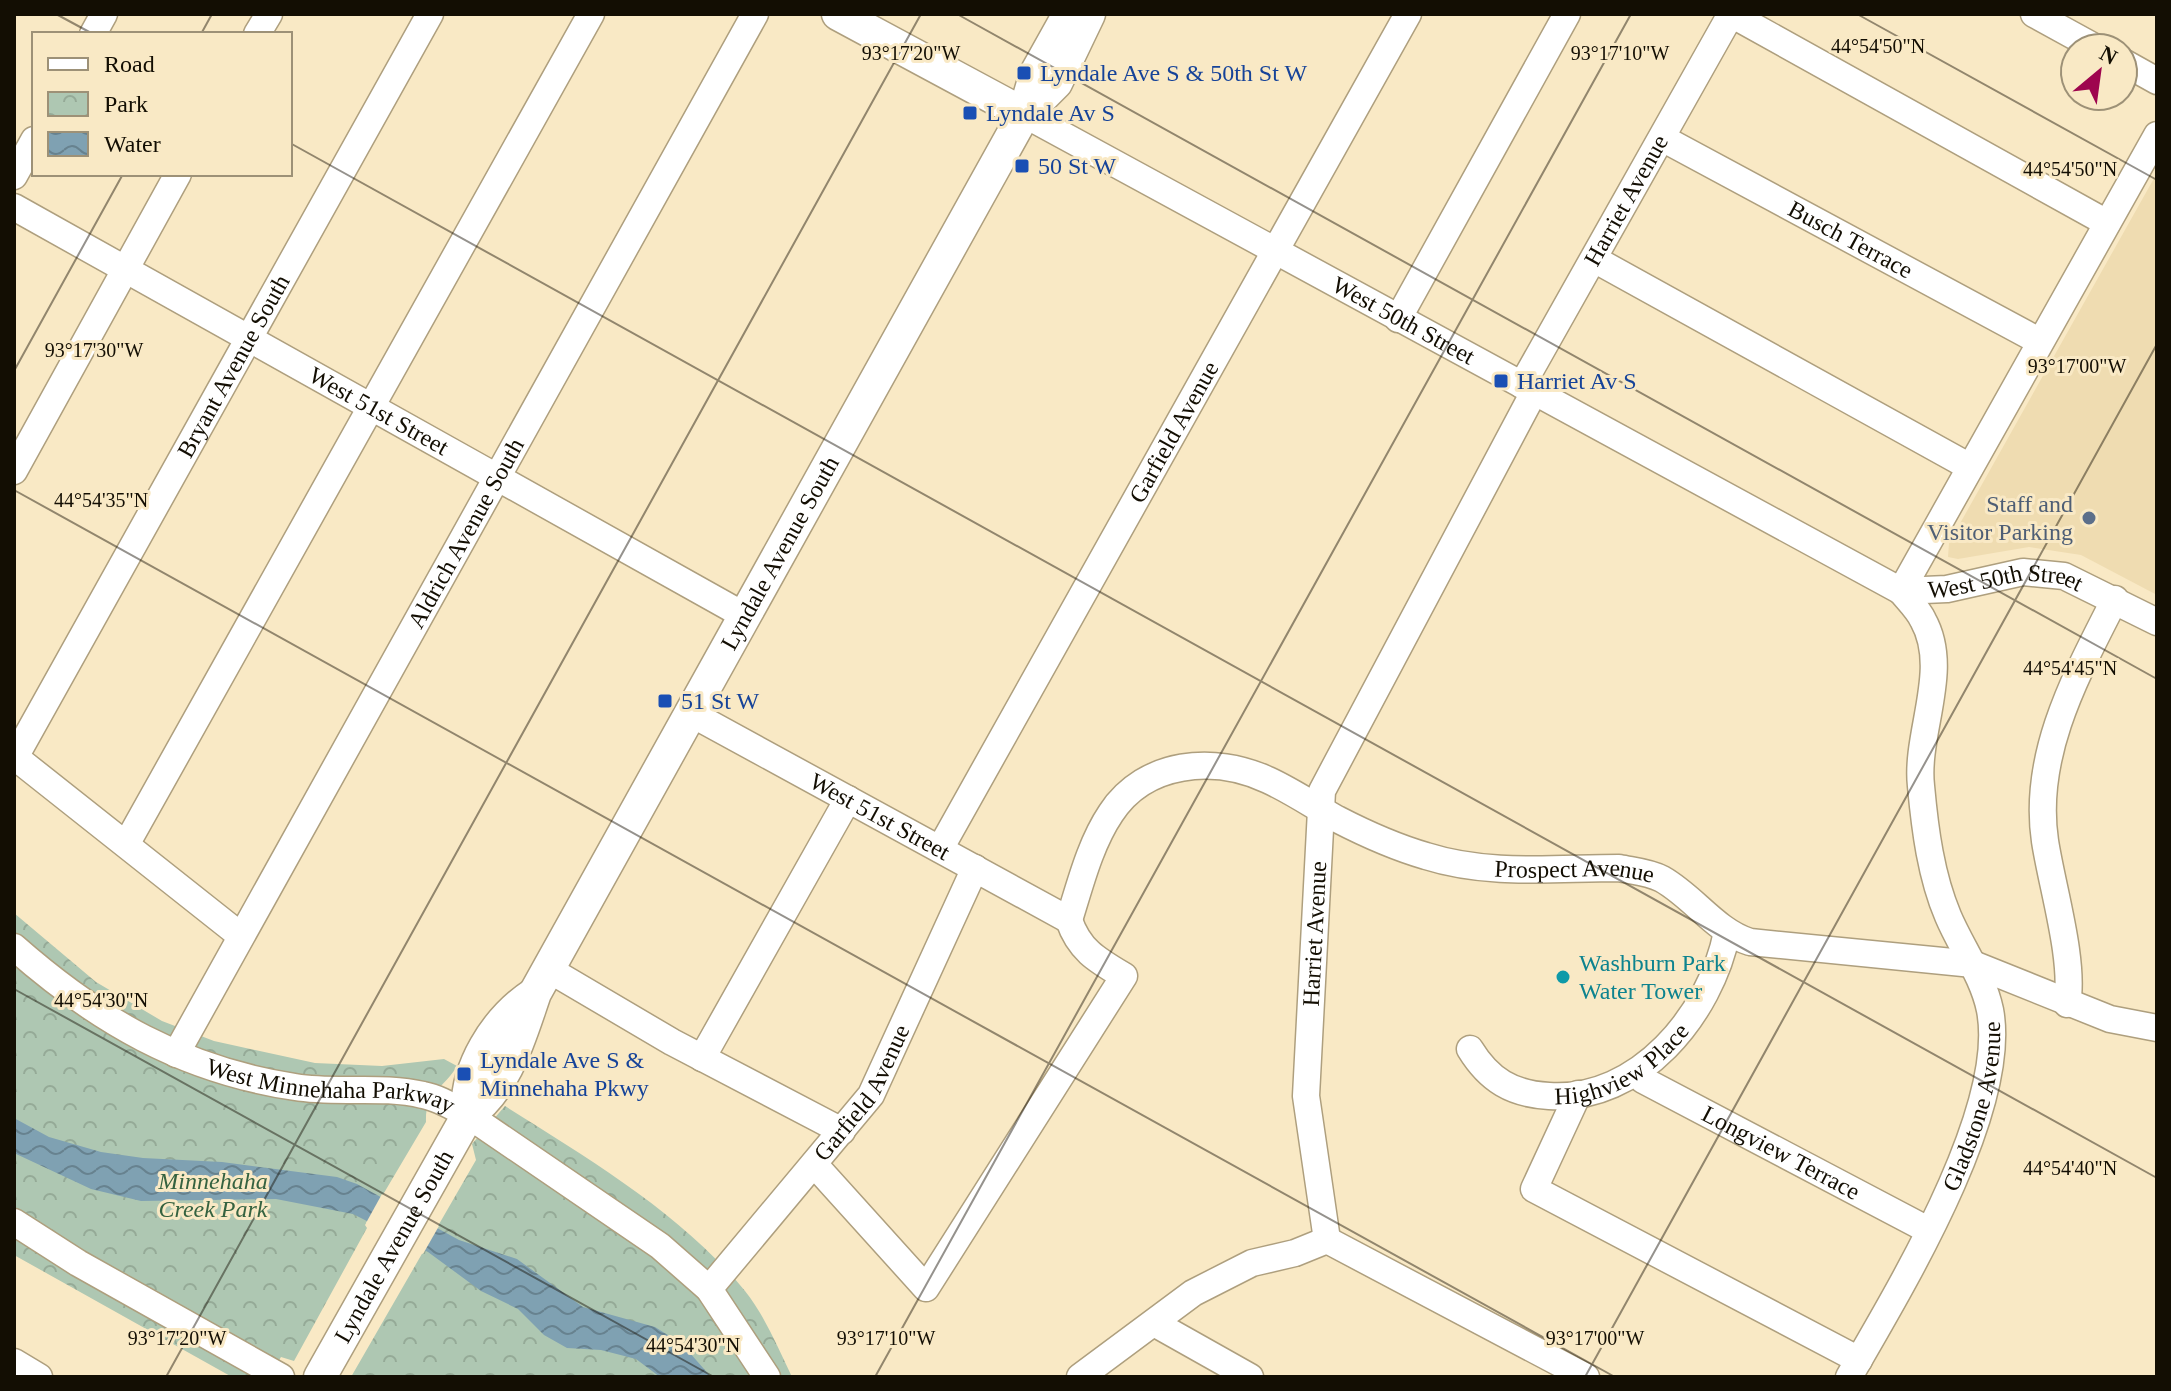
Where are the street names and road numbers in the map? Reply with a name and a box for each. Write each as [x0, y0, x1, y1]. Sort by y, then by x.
street label: Harriet Avenue [1579, 131, 1673, 270]
street label: Busch Terrace [1784, 195, 1917, 283]
street label: Bryant Avenue South [172, 270, 295, 462]
street label: West 50th Street [1328, 271, 1479, 370]
street label: Garfield Avenue [1124, 357, 1224, 507]
street label: West 51st Street [305, 362, 453, 461]
street label: Aldrich Avenue South [403, 434, 529, 633]
street label: Lyndale Avenue South [716, 452, 844, 654]
street label: West 50th Street [1927, 559, 2088, 603]
street label: West 51st Street [805, 768, 955, 865]
street label: Prospect Avenue [1494, 855, 1657, 888]
street label: Harriet Avenue [1298, 860, 1331, 1007]
street label: Highview Place [1554, 1018, 1694, 1110]
street label: Garfield Avenue [809, 1020, 914, 1166]
street label: Gladstone Avenue [1937, 1021, 2005, 1195]
street label: West Minnehaha Parkway [203, 1053, 459, 1118]
street label: Longview Terrace [1698, 1101, 1864, 1205]
street label: Lyndale Avenue South [329, 1146, 458, 1347]

